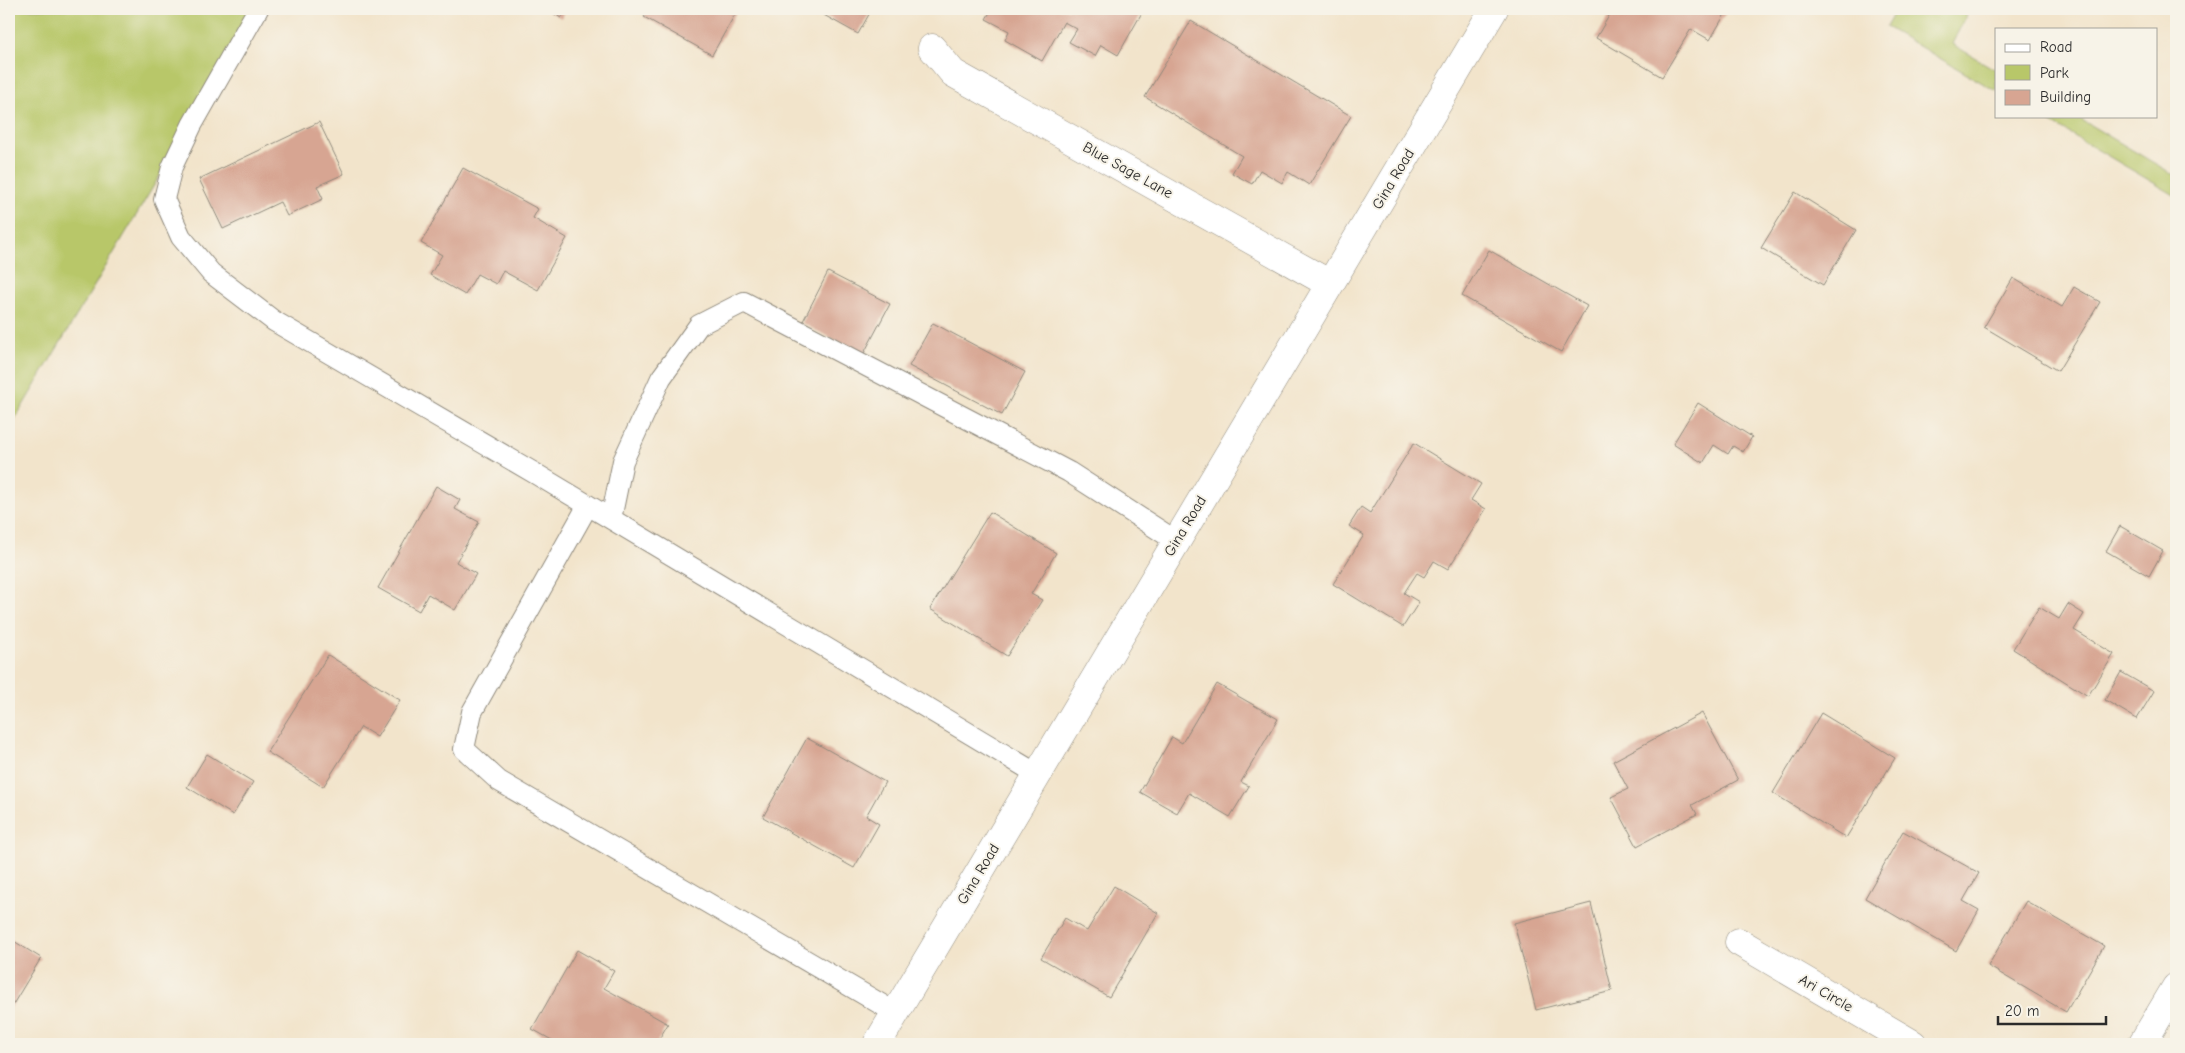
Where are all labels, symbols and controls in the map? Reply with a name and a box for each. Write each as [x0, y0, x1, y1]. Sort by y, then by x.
legend [1995, 28, 2158, 118]
text: Road [2040, 38, 2072, 56]
text: Park [2040, 64, 2069, 82]
text: Building [2040, 88, 2091, 106]
street label: Blue Sage Lane [1080, 138, 1177, 202]
street label: Gina Road [1368, 145, 1418, 213]
street label: Gina Road [1160, 492, 1210, 560]
street label: Gina Road [953, 840, 1003, 908]
street label: Ari Circle [1796, 970, 1857, 1016]
scale bar [1998, 993, 2105, 1025]
text: 20 m [2005, 1002, 2039, 1020]

